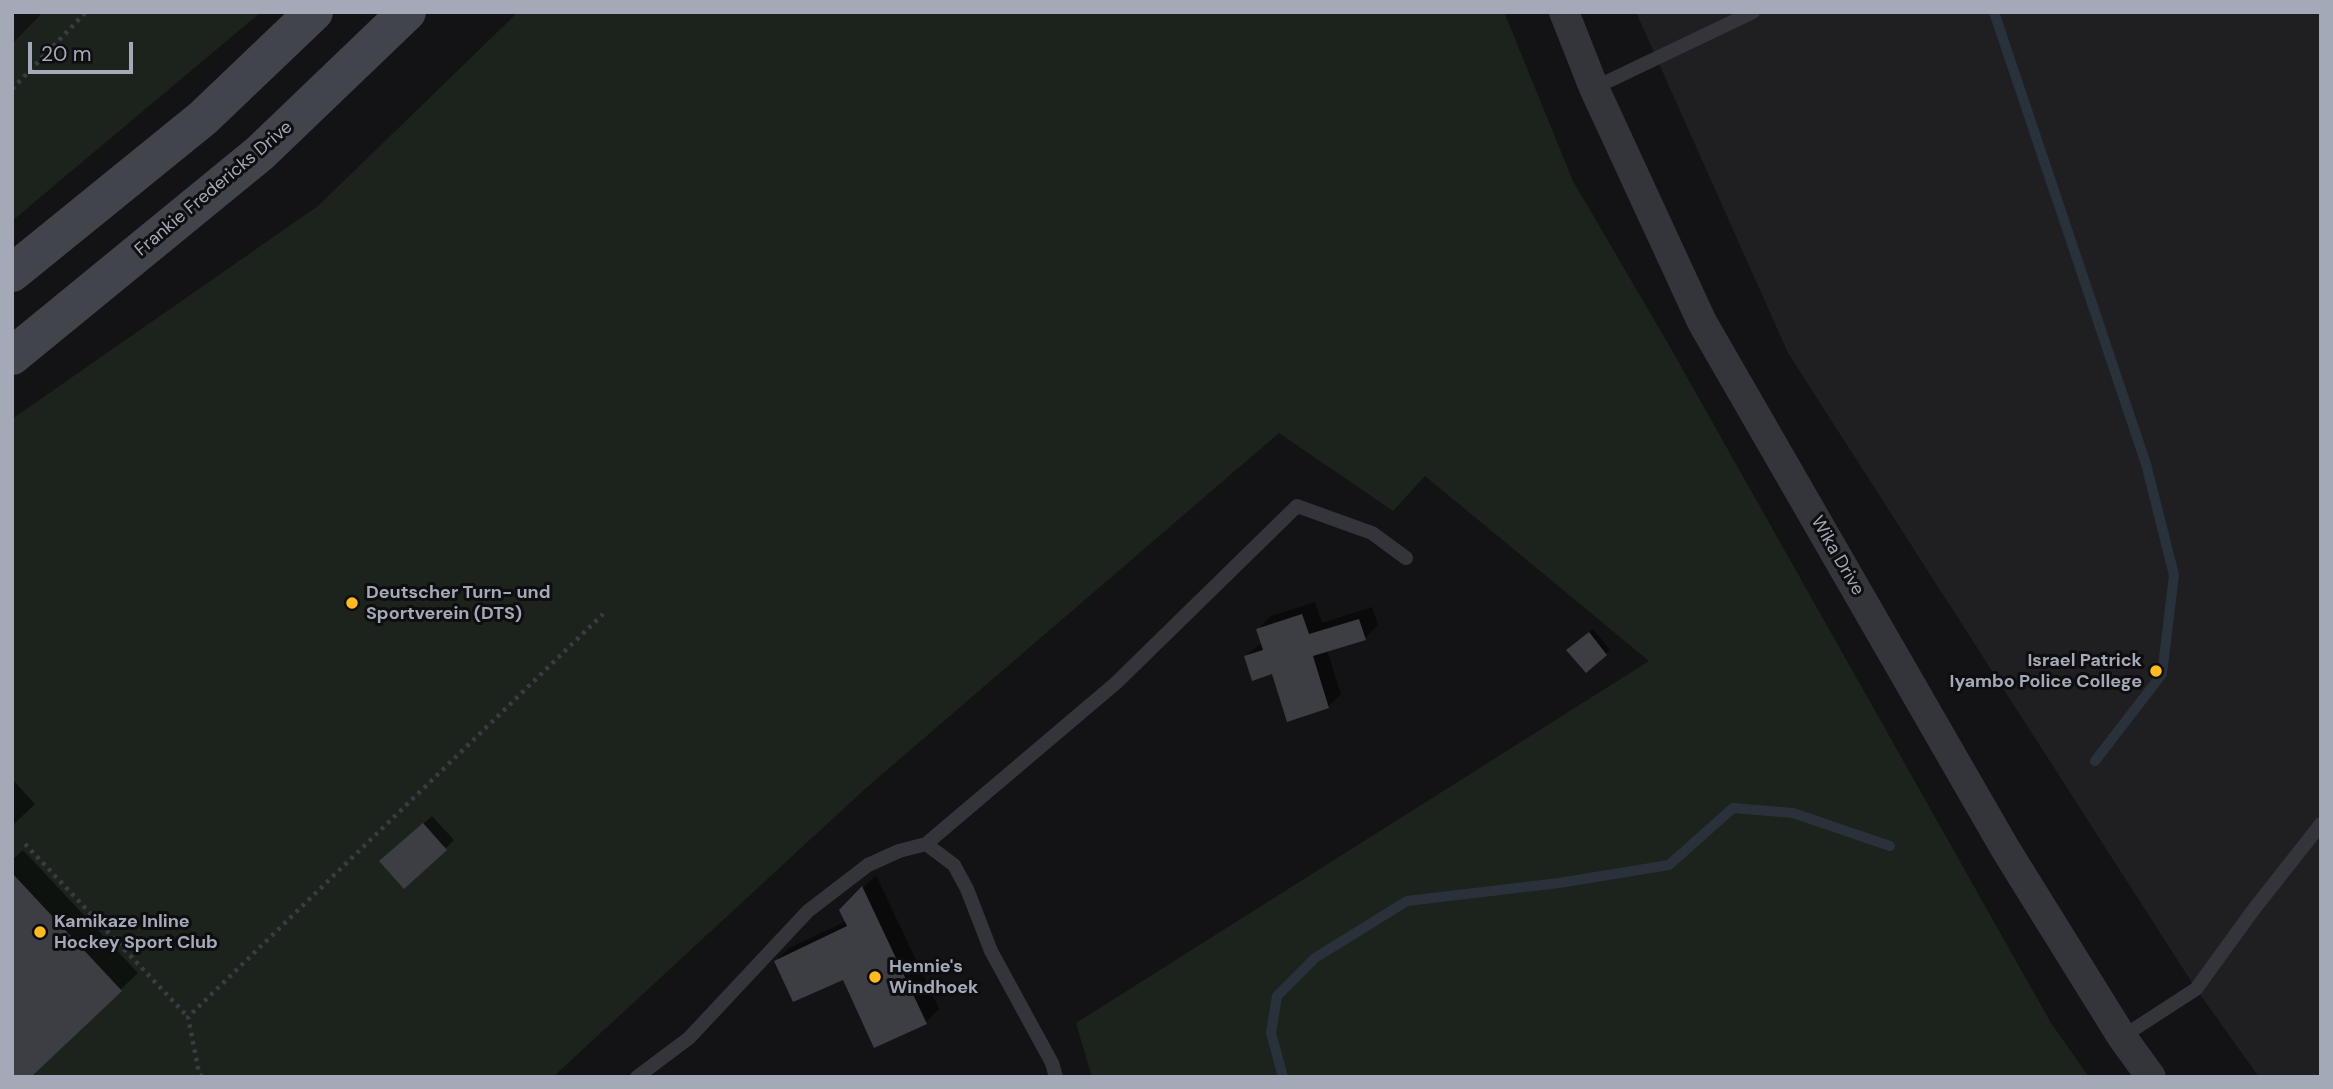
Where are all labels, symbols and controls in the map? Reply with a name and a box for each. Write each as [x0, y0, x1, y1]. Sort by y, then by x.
scale bar [32, 28, 136, 72]
text: 20 m [41, 40, 92, 68]
street label: Frankie Fredericks Drive [131, 117, 297, 261]
street label: Wika Drive [1806, 513, 1868, 599]
place label: Deutscher Turn- und Sportverein (DTS) [366, 582, 550, 624]
marker: Deutscher Turn- und Sportverein (DTS) [344, 595, 360, 611]
place label: Israel Patrick Iyambo Police College [1949, 650, 2142, 692]
marker: Israel Patrick Iyambo Police College [2148, 663, 2164, 679]
place label: Kamikaze Inline Hockey Sport Club [54, 911, 218, 954]
marker: Kamikaze Inline Hockey Sport Club [32, 924, 48, 940]
place label: Hennie's Windhoek [889, 956, 978, 998]
marker: Hennie's Windhoek [867, 969, 883, 985]

